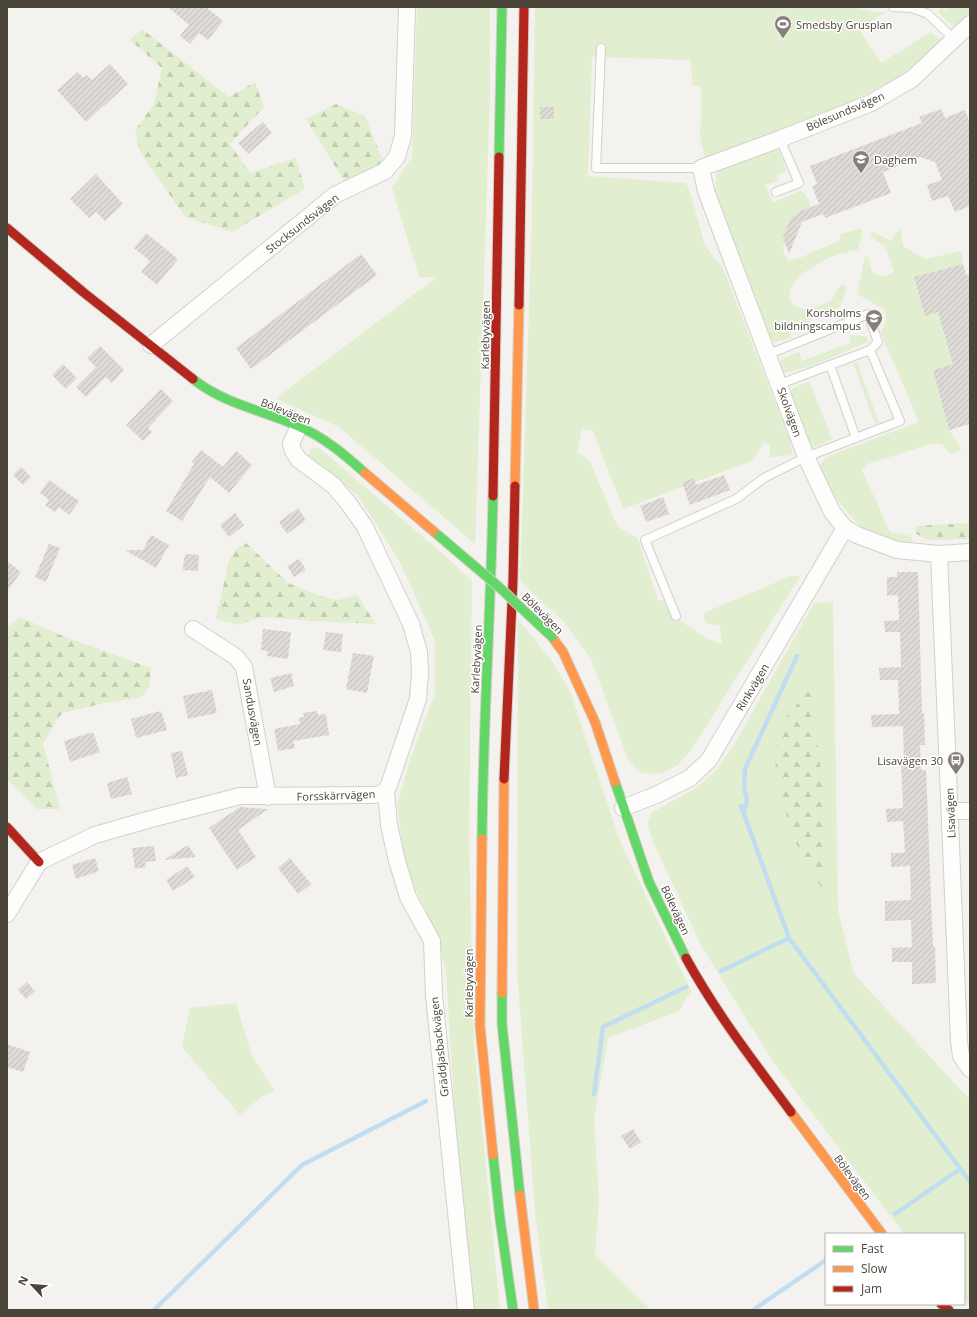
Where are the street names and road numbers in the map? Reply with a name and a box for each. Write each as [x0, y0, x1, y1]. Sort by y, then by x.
street label: Bölesundsvägen [803, 88, 887, 134]
street label: Stocksundsvägen [262, 190, 342, 256]
street label: Karlebyvägen [477, 300, 493, 370]
street label: Skolvägen [774, 385, 806, 439]
street label: Bölevägen [259, 394, 313, 428]
street label: Bölevägen [519, 589, 567, 637]
street label: Karlebyvägen [467, 624, 485, 694]
street label: Rinkvägen [732, 661, 772, 713]
street label: Sandusvägen [240, 677, 266, 747]
street label: Forsskärrvägen [296, 786, 376, 804]
street label: Lisavägen [942, 788, 958, 838]
street label: Bölevägen [658, 883, 694, 937]
street label: Karlebyvägen [461, 948, 476, 1018]
street label: Gräddjasbackvägen [426, 996, 452, 1098]
street label: Bölevägen [831, 1151, 875, 1203]

